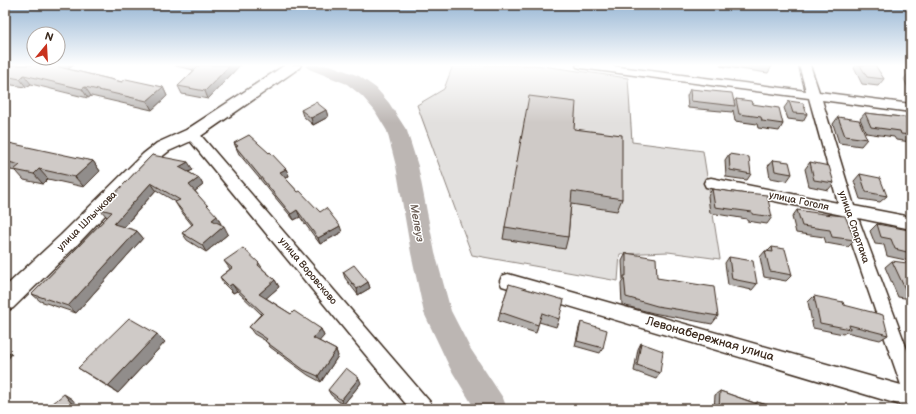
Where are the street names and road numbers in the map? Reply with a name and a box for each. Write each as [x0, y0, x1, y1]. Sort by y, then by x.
street label: улица Шлычкова [55, 189, 119, 253]
street label: улица Гоголя [768, 189, 831, 213]
street label: улица Спартака [836, 189, 872, 265]
street label: улица Воровсково [276, 235, 340, 307]
street label: Левонабережная улица [643, 313, 776, 365]

